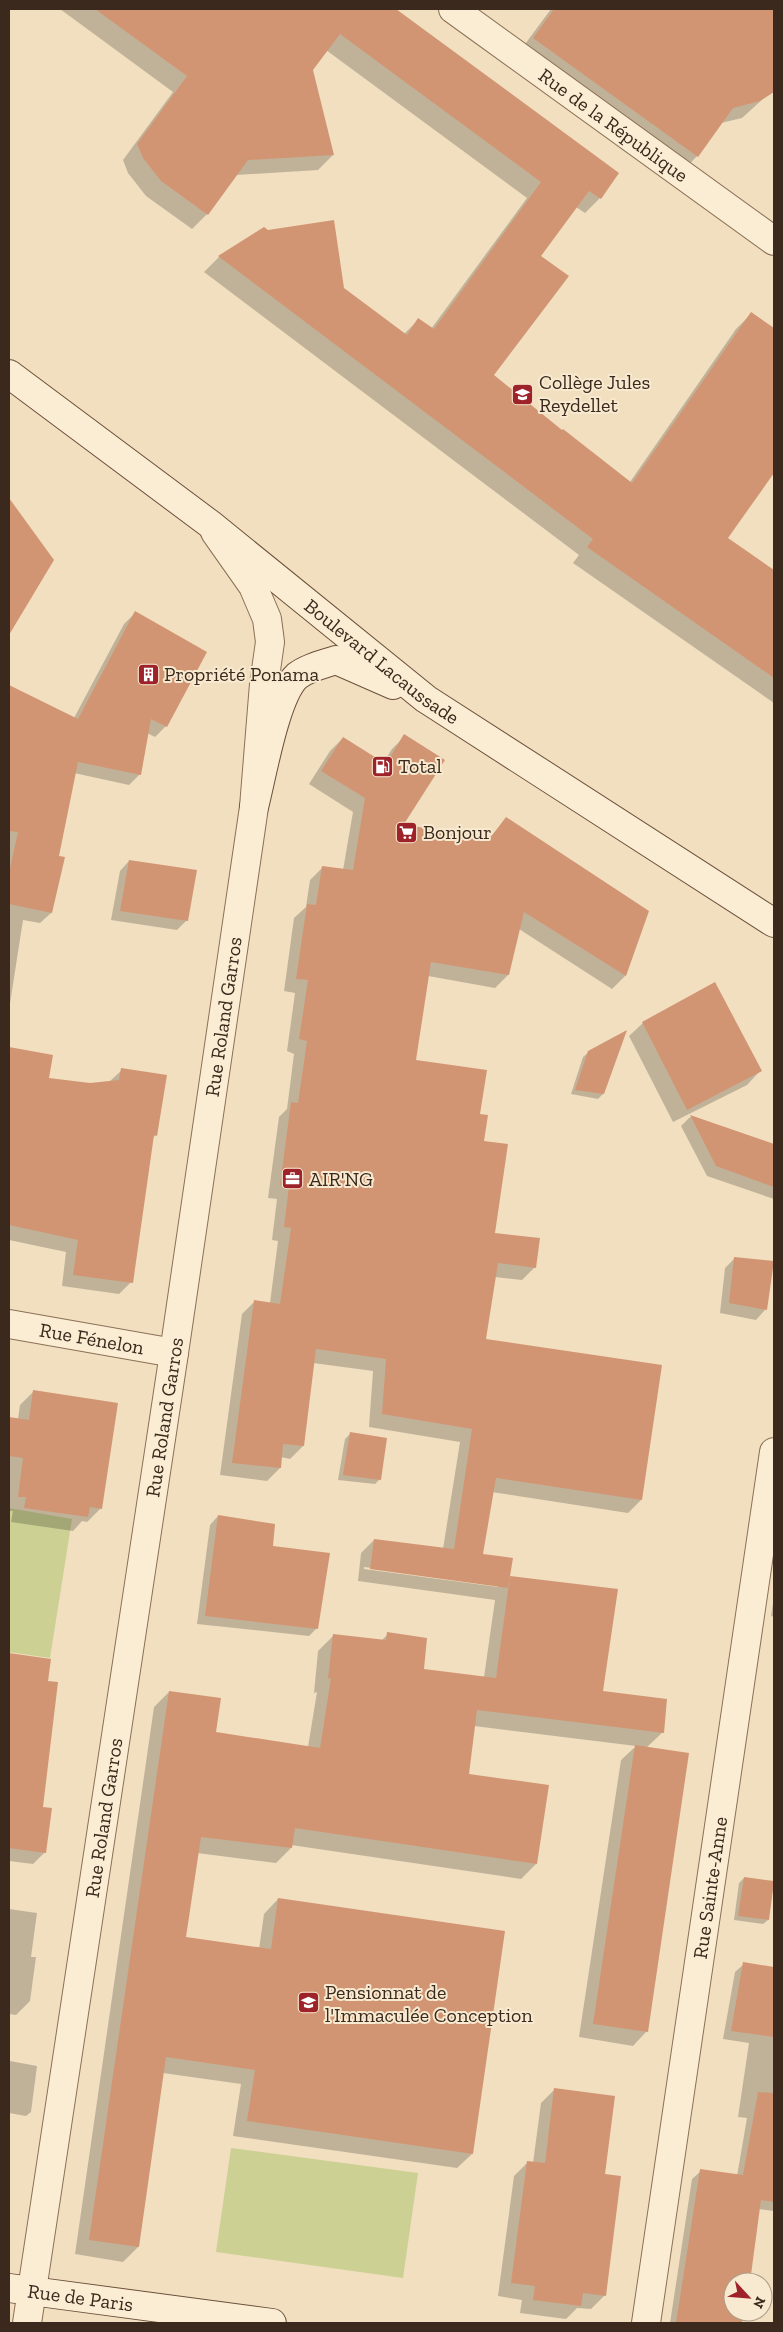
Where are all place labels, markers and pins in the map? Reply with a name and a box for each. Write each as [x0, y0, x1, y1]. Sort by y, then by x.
place label: Collège Jules Reydellet [539, 370, 650, 417]
school or university icon: Collège Jules Reydellet [511, 382, 535, 406]
building icon: Propriété Ponama [136, 662, 160, 686]
place label: Propriété Ponama [164, 662, 320, 686]
fuel station icon: Total [370, 754, 394, 778]
place label: Total [398, 754, 442, 778]
supermarket icon: Bonjour [395, 820, 419, 844]
place label: Bonjour [423, 820, 492, 844]
office icon: AIR'NG [281, 1167, 305, 1191]
place label: AIR'NG [309, 1167, 373, 1191]
place label: Pensionnat de l'Immaculée Conception [325, 1980, 533, 2027]
school or university icon: Pensionnat de l'Immaculée Conception [297, 1991, 321, 2015]

